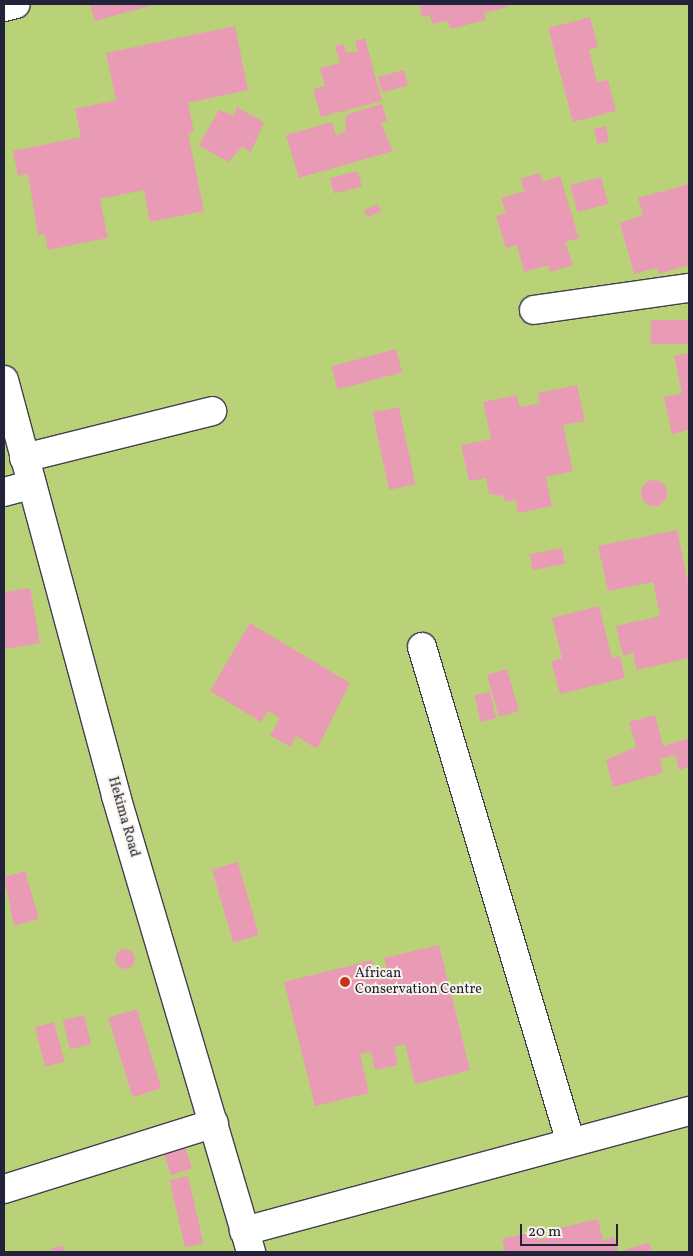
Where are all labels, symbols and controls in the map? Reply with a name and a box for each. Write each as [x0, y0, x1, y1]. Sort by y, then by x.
street label: Hekima Road [104, 775, 142, 859]
place label: African Conservation Centre [355, 966, 482, 999]
marker: African Conservation Centre [339, 976, 351, 988]
scale bar [523, 1214, 620, 1246]
text: 20 m [528, 1222, 561, 1243]

